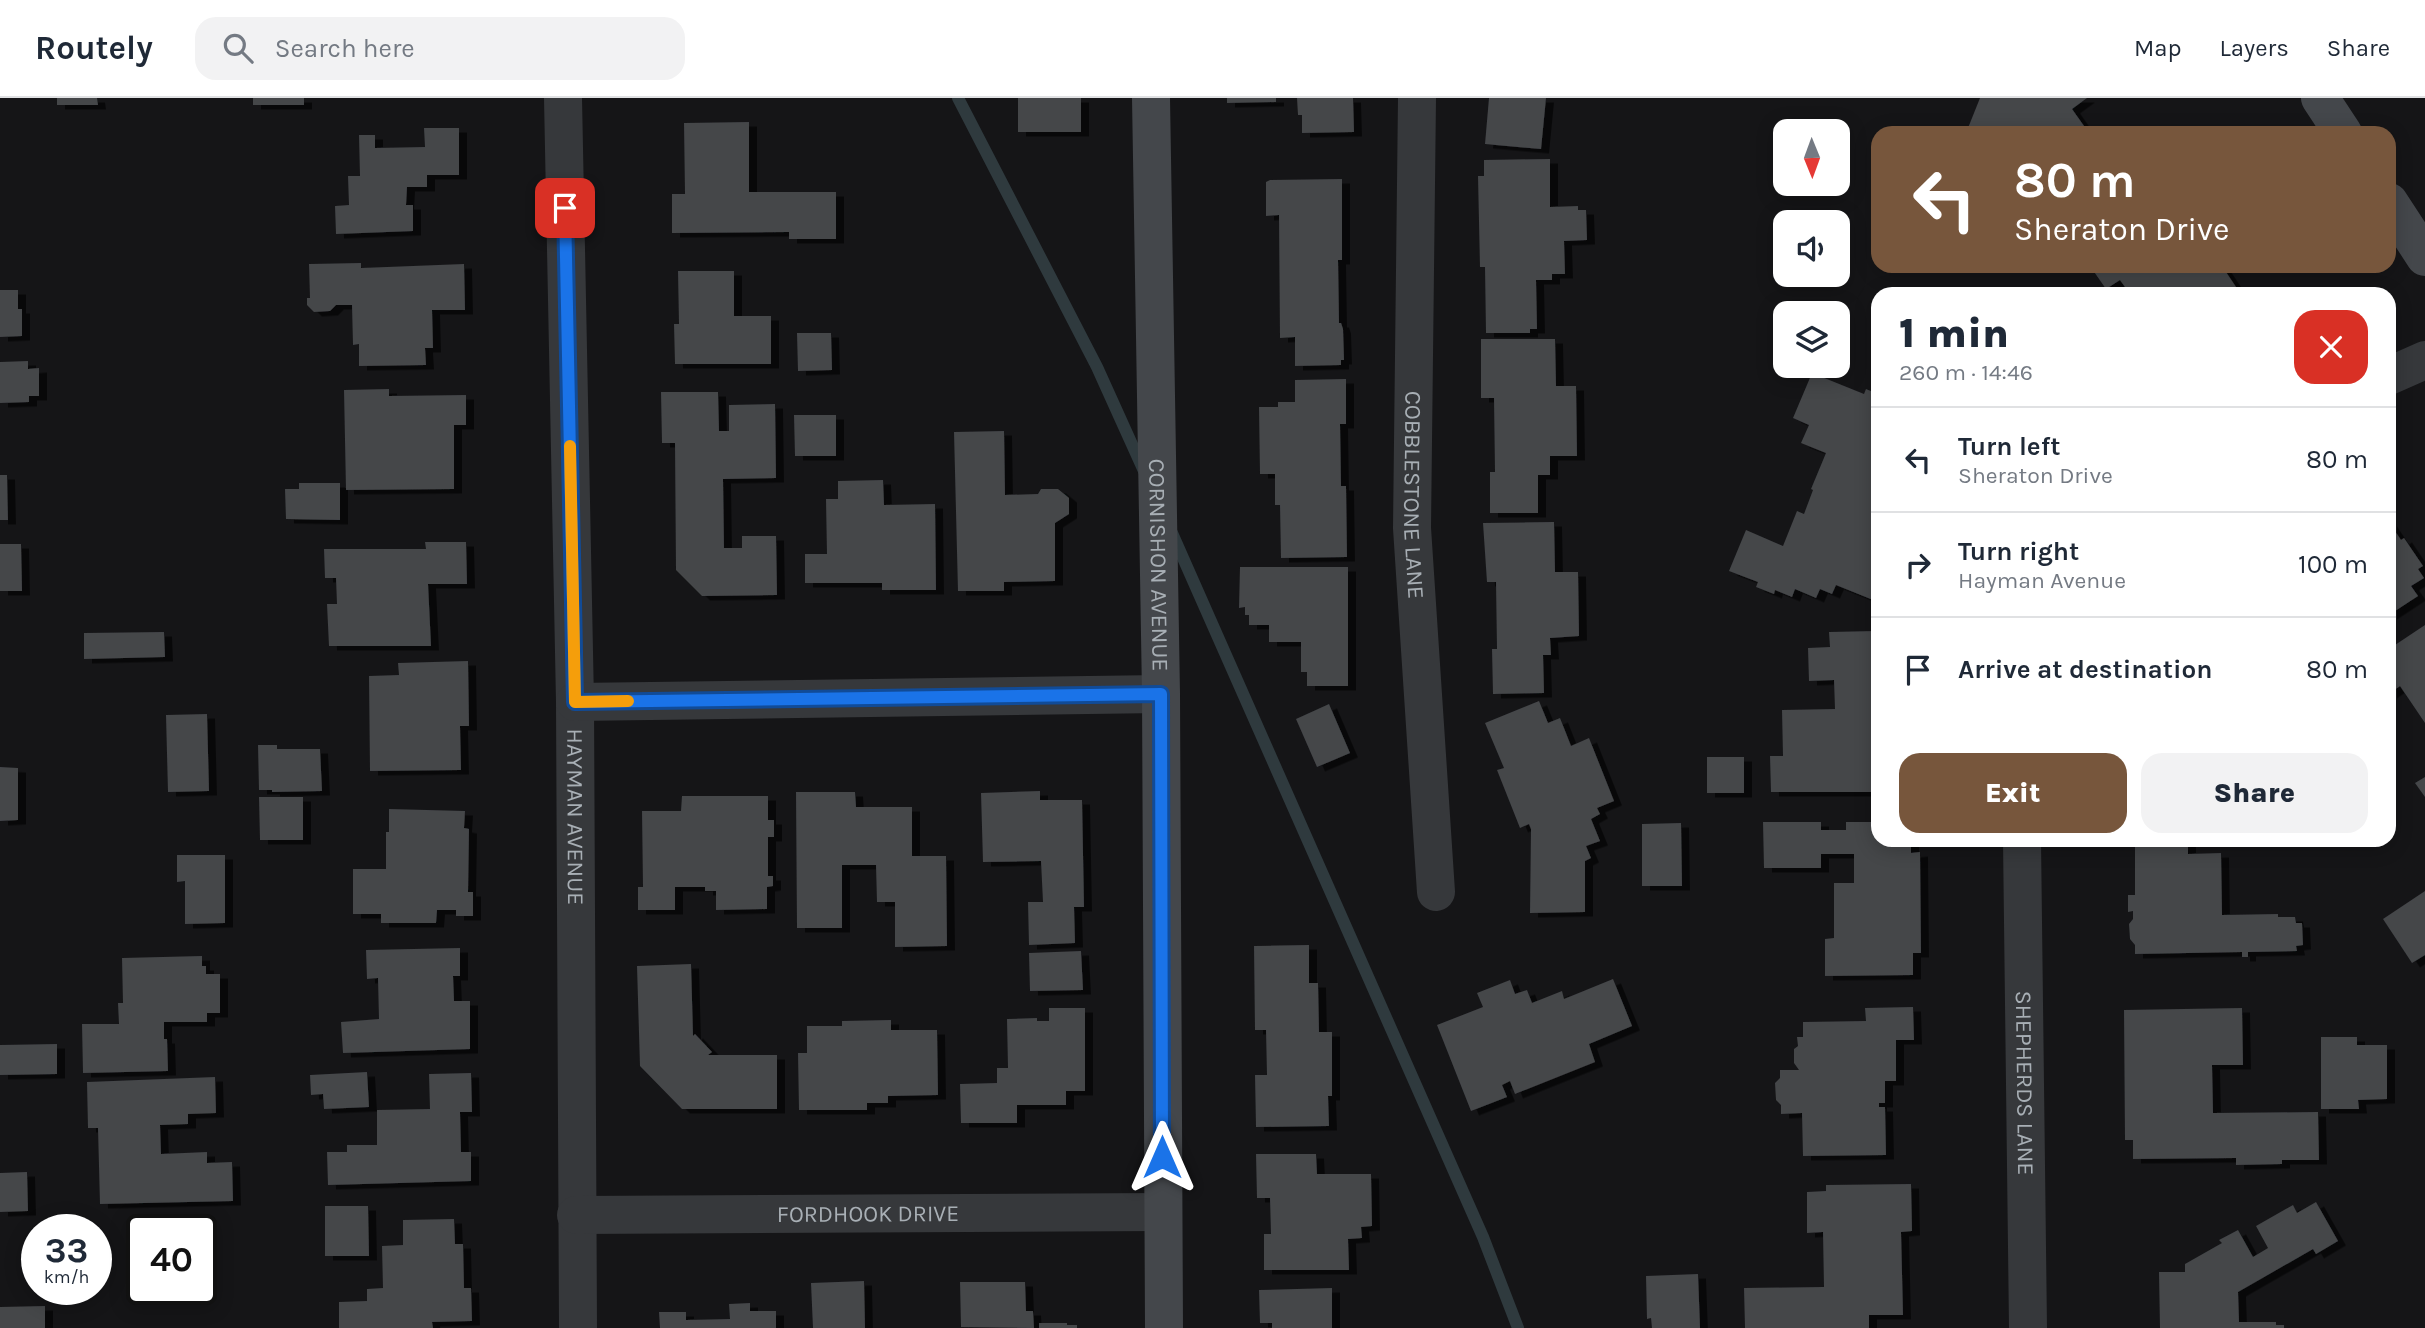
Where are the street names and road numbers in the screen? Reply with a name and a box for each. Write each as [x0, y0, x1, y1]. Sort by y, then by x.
street label: COBBLESTONE LANE [1399, 391, 1430, 600]
street label: CORNISHON AVENUE [1144, 458, 1174, 672]
street label: HAYMAN AVENUE [562, 728, 589, 905]
street label: SHEPHERDS LANE [2010, 991, 2040, 1175]
street label: FORDHOOK DRIVE [777, 1200, 959, 1227]

